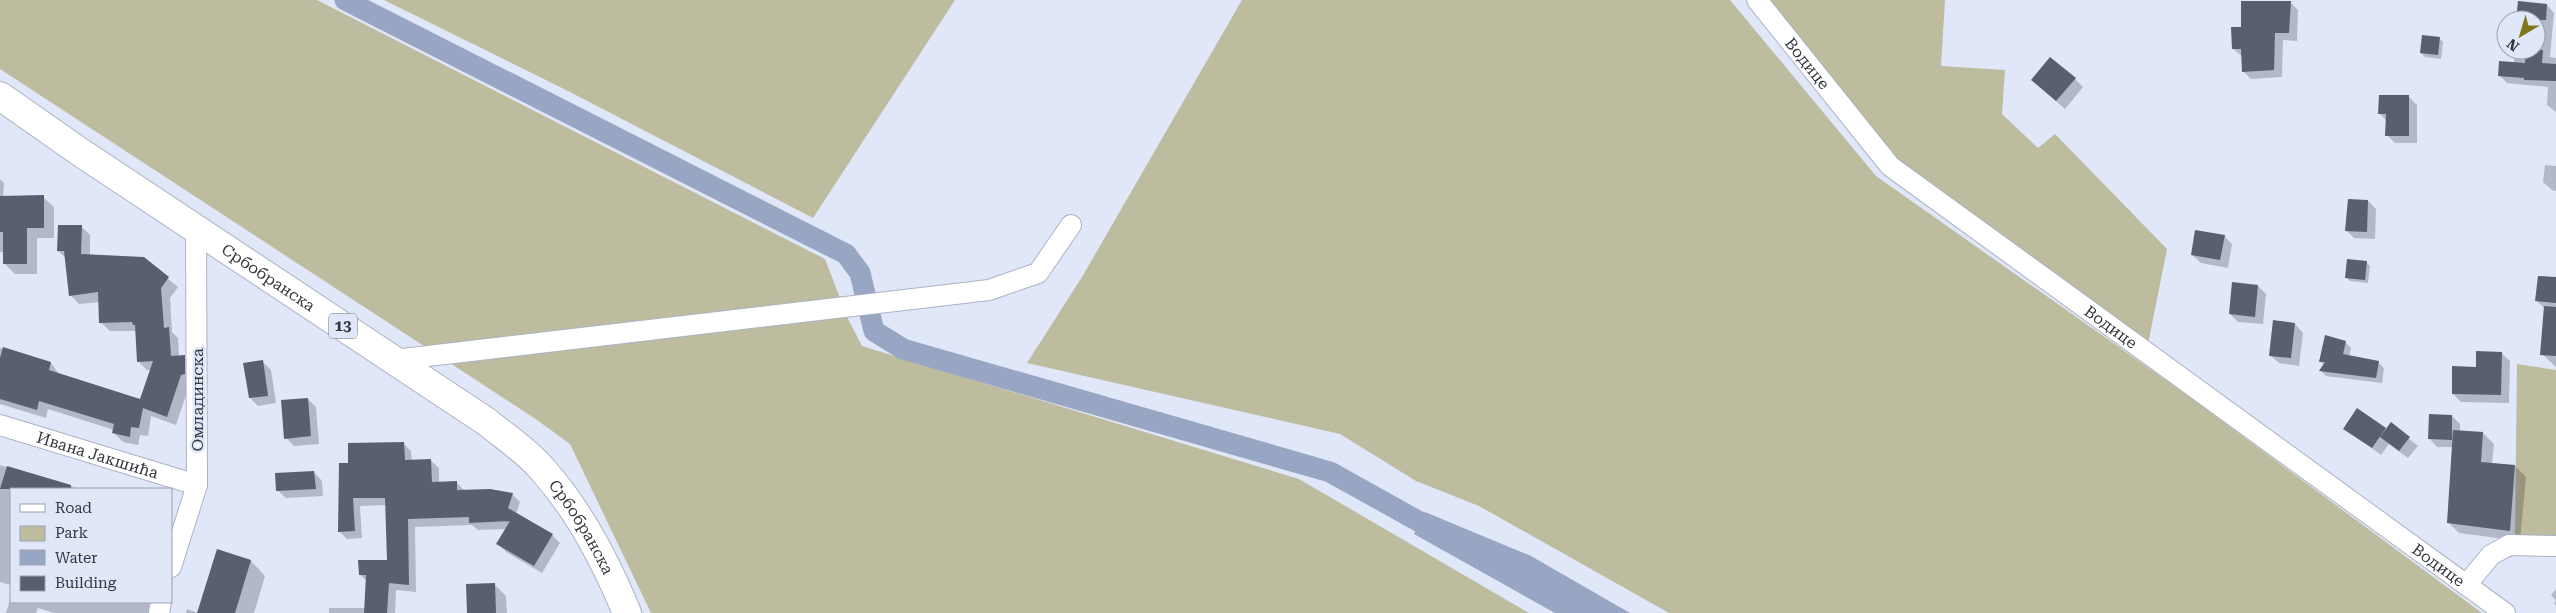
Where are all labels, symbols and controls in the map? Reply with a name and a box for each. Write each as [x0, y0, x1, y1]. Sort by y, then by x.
north arrow [2496, 10, 2546, 60]
street label: Водице [1781, 34, 1834, 93]
text: N [2504, 35, 2522, 55]
street label: Србобранска [218, 239, 319, 315]
street label: Водице [2081, 301, 2141, 352]
road number: 13 [329, 314, 357, 338]
street label: Омладинска [188, 348, 207, 452]
street label: Ивана Јакшића [34, 427, 161, 482]
street label: Србобранска [545, 476, 618, 578]
legend [10, 488, 172, 603]
text: Road [55, 499, 92, 517]
text: Park [55, 524, 89, 542]
street label: Водице [2409, 539, 2469, 590]
text: Water [55, 549, 97, 567]
text: Building [55, 574, 117, 592]

